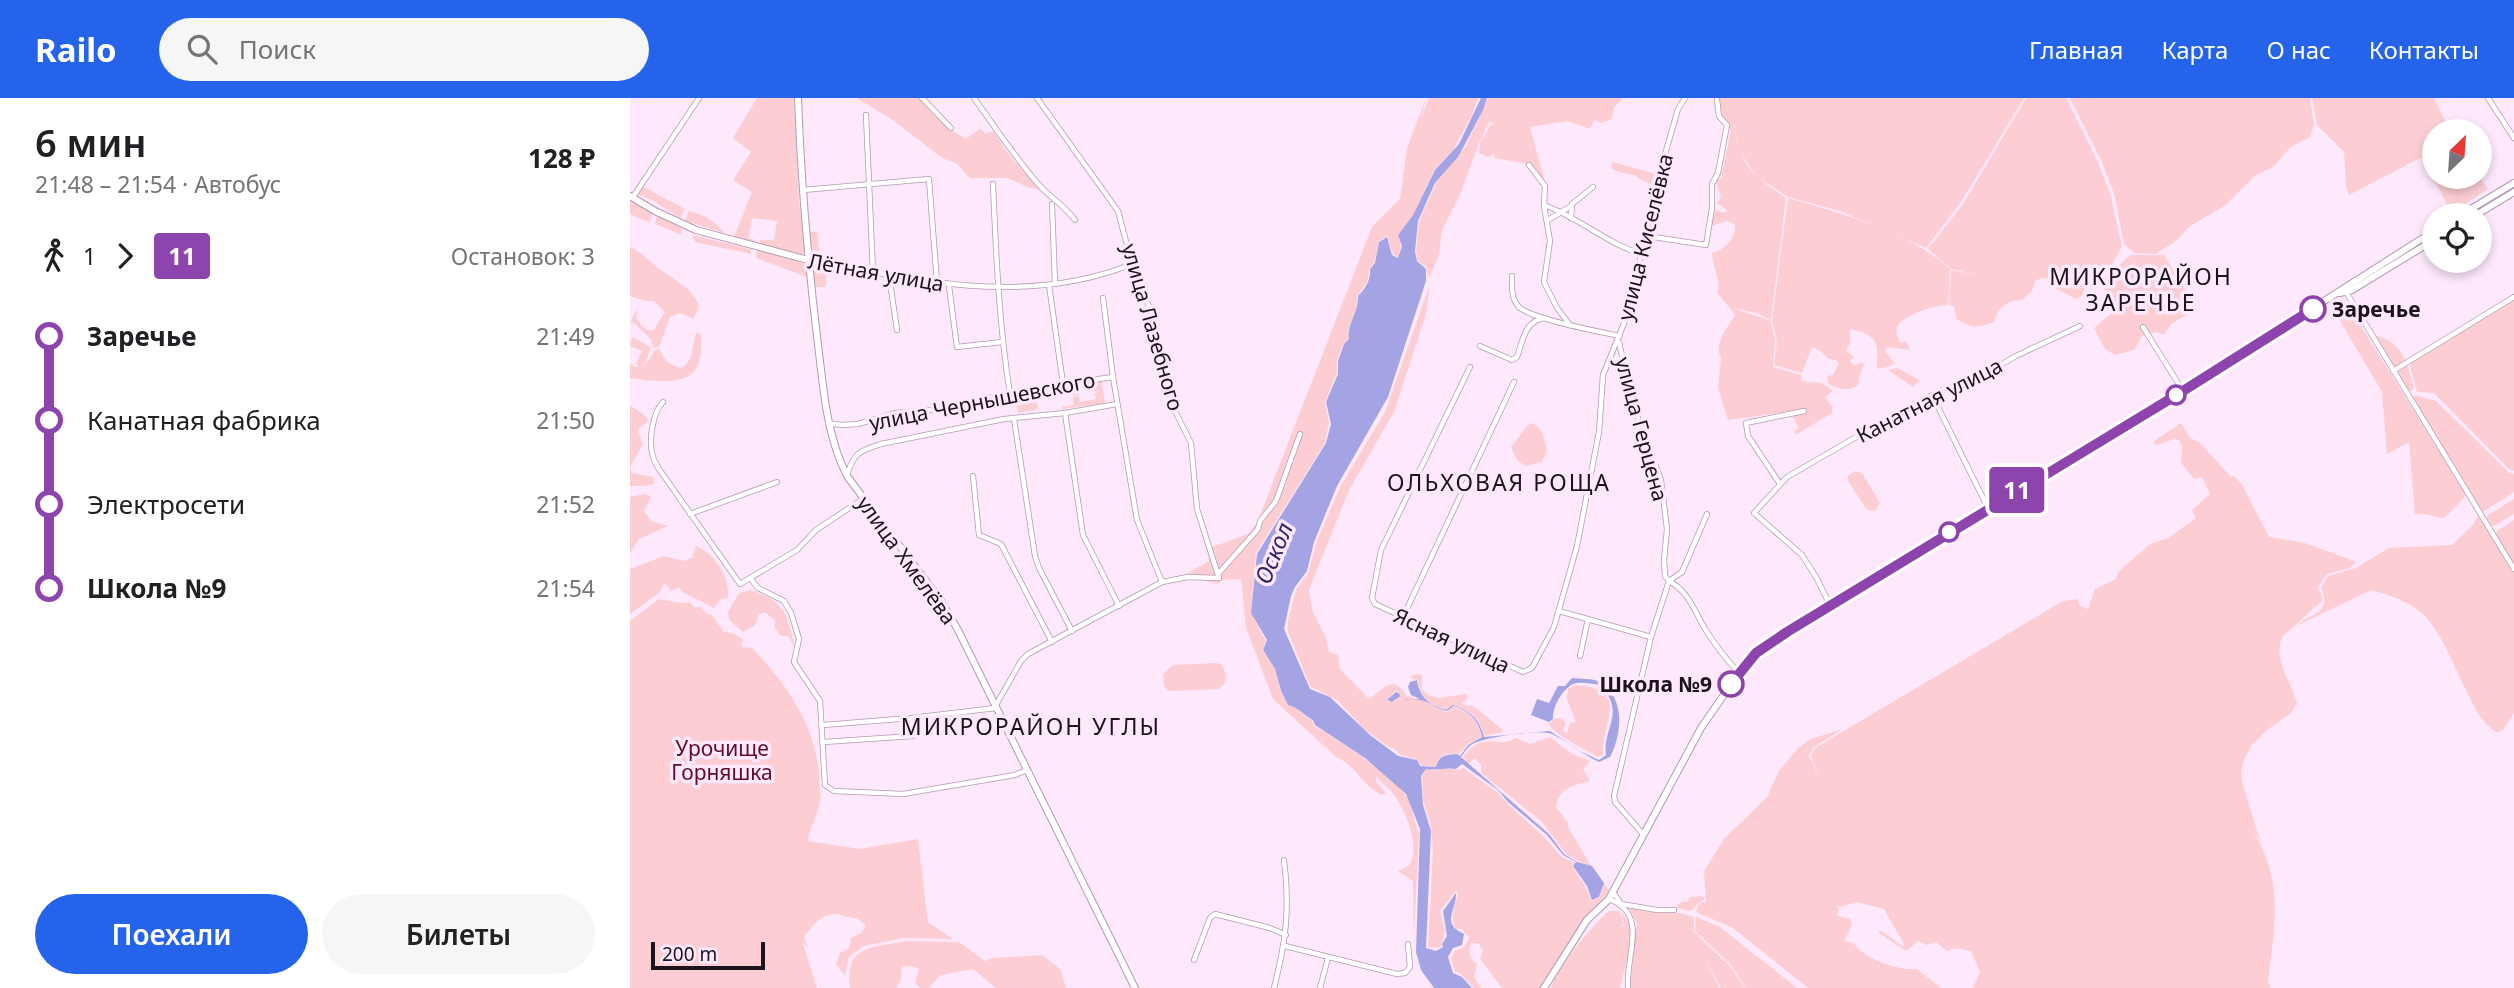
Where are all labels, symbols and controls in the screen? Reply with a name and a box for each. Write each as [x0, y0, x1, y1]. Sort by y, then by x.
search box [159, 18, 649, 81]
text: Railo [35, 27, 117, 72]
icon: search [183, 30, 221, 68]
text: Поиск [239, 31, 316, 67]
text: Главная [2029, 33, 2123, 66]
text: Карта [2161, 33, 2228, 66]
text: О нас [2266, 33, 2331, 66]
text: Контакты [2369, 33, 2479, 66]
text: 6 мин [35, 116, 147, 168]
north arrow [2422, 119, 2492, 189]
map controls [2422, 119, 2492, 273]
text: 128 ₽ [528, 140, 595, 176]
street label: улица Киселёвка [1611, 151, 1679, 323]
text: 21:48 – 21:54 · Автобус [35, 168, 281, 200]
button: locate [2422, 203, 2492, 273]
icon: walk [35, 237, 73, 275]
icon: forward [106, 237, 144, 275]
text: 11 [168, 239, 196, 272]
text: 1 [83, 240, 96, 272]
text: Остановок: 3 [451, 240, 595, 272]
street label: улица Лазебного [1116, 240, 1190, 414]
street label: Лётная улица [806, 246, 946, 298]
district label: МИКРОРАЙОН ЗАРЕЧЬЕ [2049, 260, 2233, 318]
place label: Заречье [2332, 295, 2420, 323]
marker: Заречье [2300, 296, 2326, 322]
text: Заречье [87, 318, 196, 354]
text: 21:49 [536, 320, 595, 352]
street label: Канатная улица [1851, 351, 2007, 449]
street label: улица Герцена [1609, 354, 1675, 504]
street label: улица Чернышевского [867, 365, 1097, 437]
unlabelled marker [2166, 385, 2186, 405]
text: Канатная фабрика [87, 402, 321, 438]
text: 21:50 [536, 404, 595, 436]
district label: ОЛЬХОВАЯ РОЩА [1387, 466, 1611, 498]
line badge: 11 [1986, 467, 2048, 513]
text: 11 [2003, 473, 2031, 506]
text: Электросети [87, 486, 245, 522]
text: 21:52 [536, 488, 595, 520]
street label: улица Хмелёва [851, 490, 963, 630]
water label: Оскол [1246, 518, 1300, 588]
unlabelled marker [1939, 522, 1959, 542]
text: Школа №9 [87, 570, 226, 606]
text: 21:54 [536, 572, 595, 604]
street label: Ясная улица [1389, 601, 1515, 679]
place label: Школа №9 [1599, 670, 1712, 698]
marker: Школа №9 [1718, 671, 1744, 697]
district label: МИКРОРАЙОН УГЛЫ [901, 710, 1161, 742]
park label: Урочище Горняшка [671, 734, 773, 786]
button: Поехали [35, 894, 308, 974]
button: Билеты [322, 894, 595, 974]
scale bar [651, 939, 765, 971]
text: 200 m [662, 941, 717, 967]

